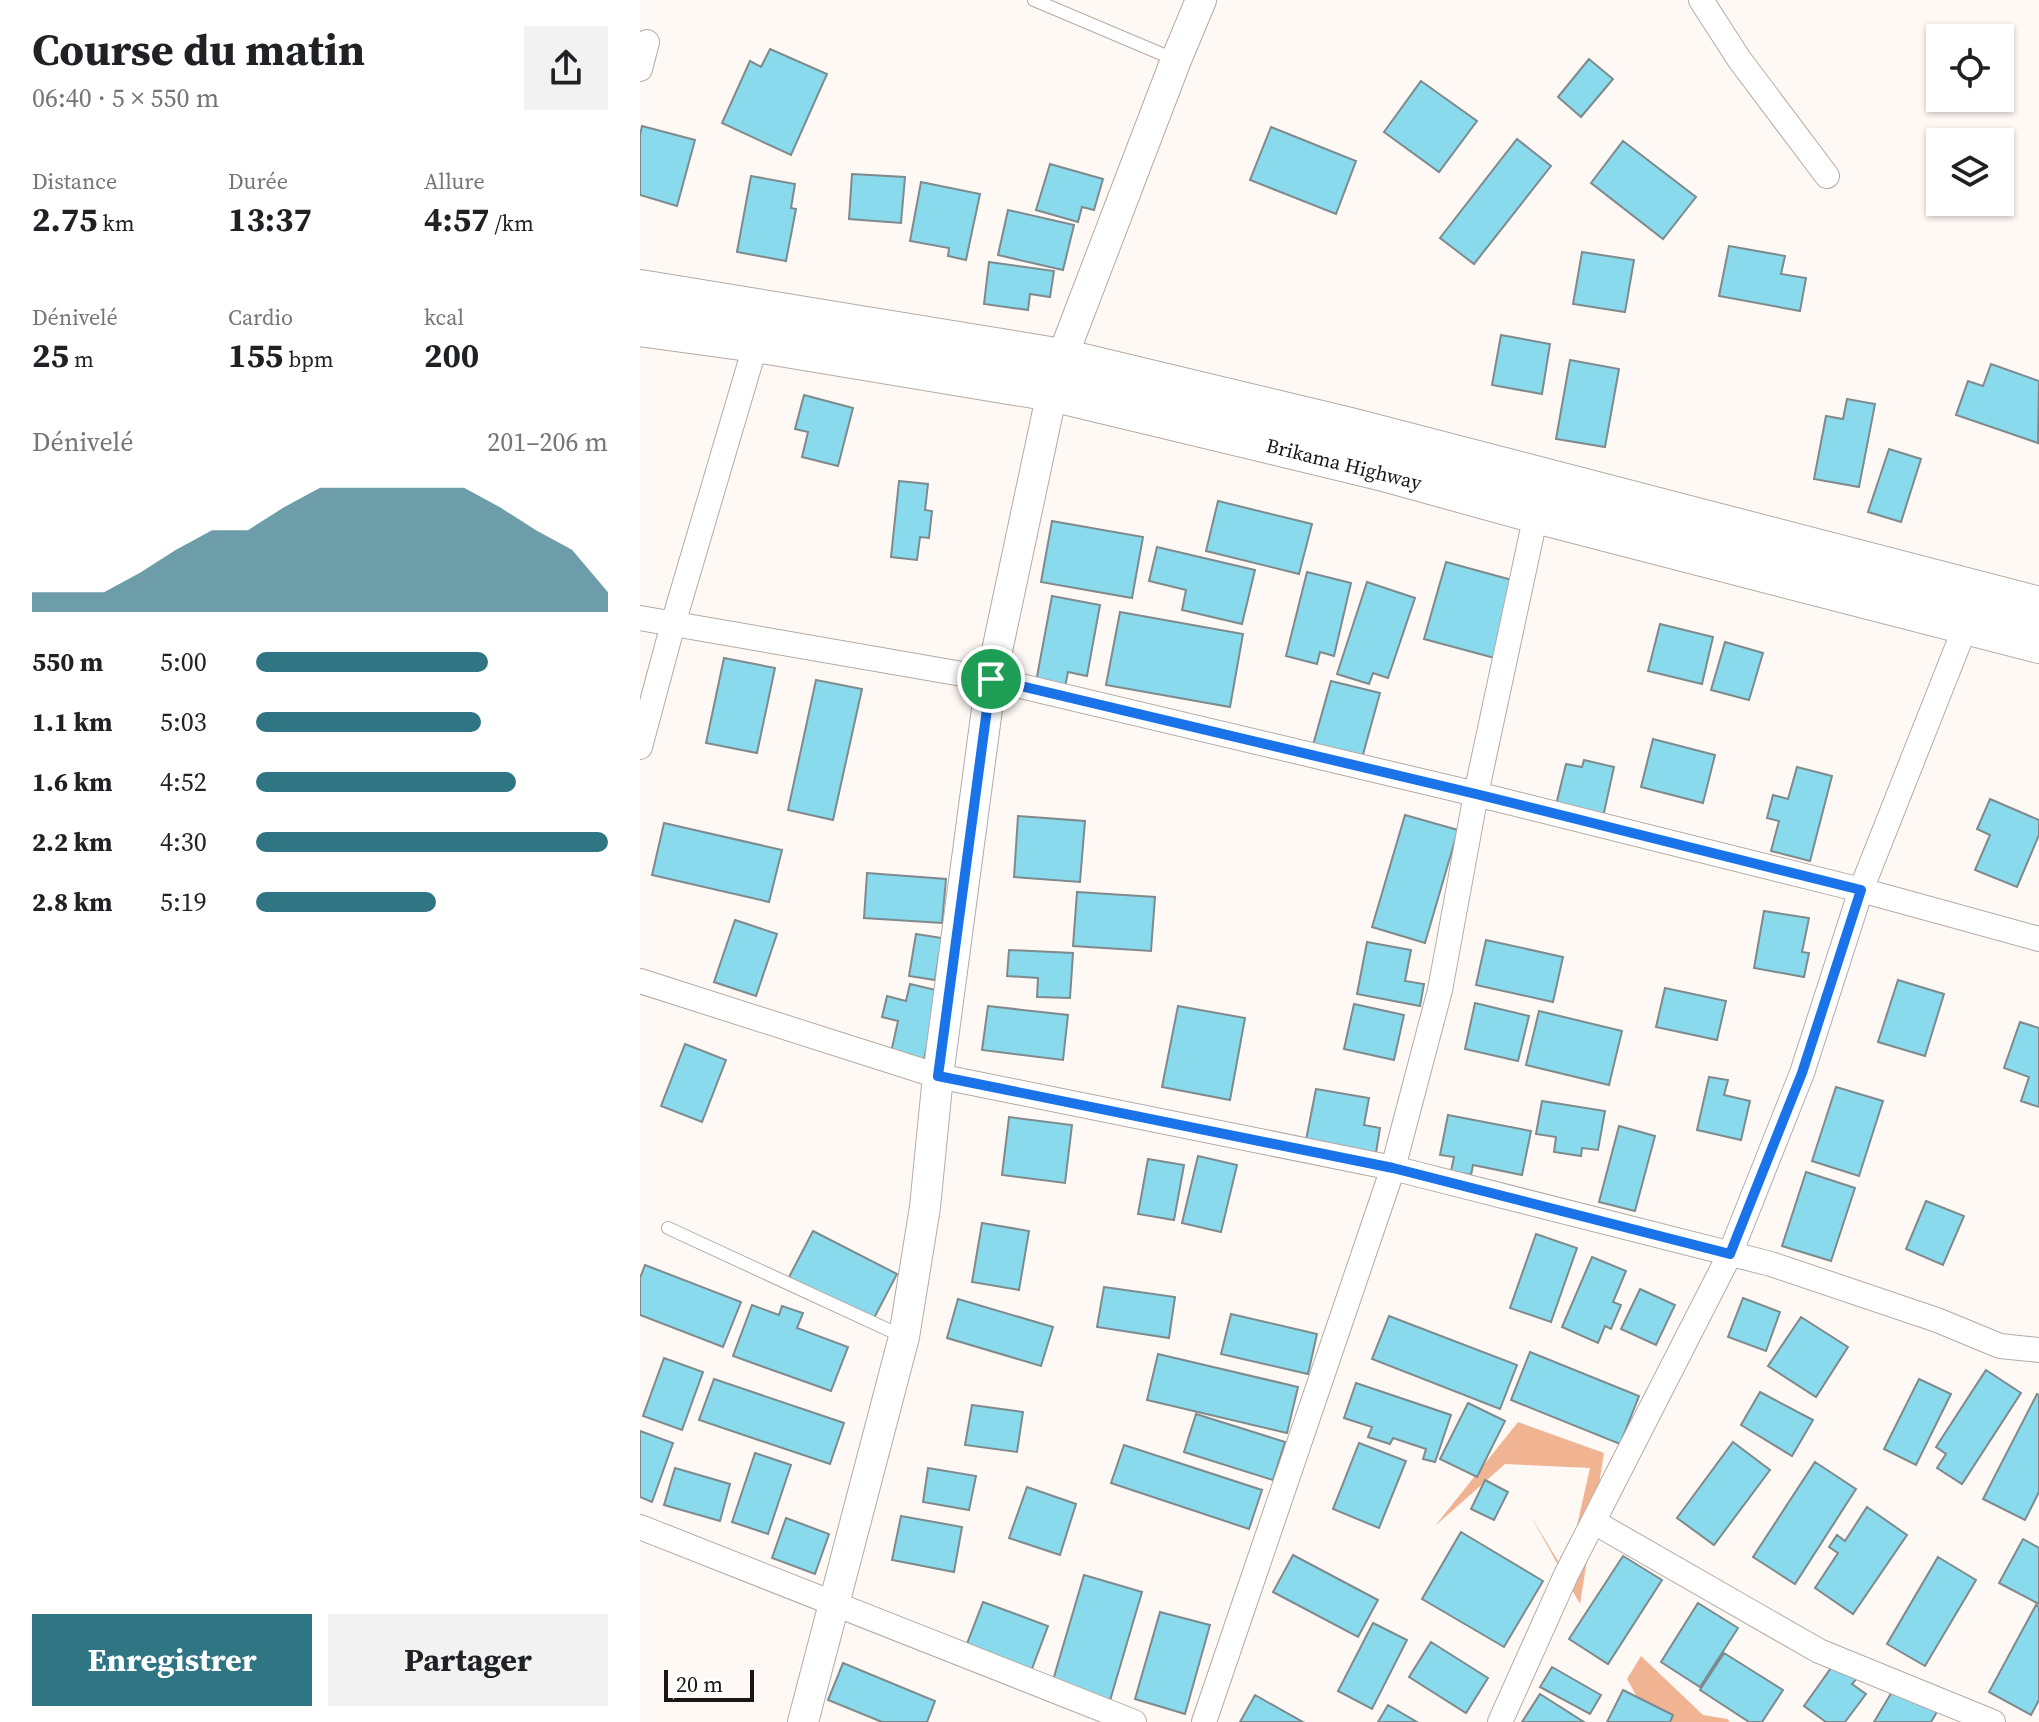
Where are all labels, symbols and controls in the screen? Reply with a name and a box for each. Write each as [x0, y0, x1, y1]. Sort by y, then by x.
text: Course du matin [32, 19, 365, 80]
map controls [1926, 24, 2014, 216]
button: locate [1926, 24, 2014, 112]
button: share [524, 26, 608, 110]
text: 06:40 · 5 × 550 m [32, 80, 219, 116]
button: layers [1926, 128, 2014, 216]
text: Distance [32, 166, 117, 196]
text: Durée [228, 166, 288, 196]
text: Allure [424, 166, 485, 196]
text: 2.75 [32, 196, 97, 242]
text: 13:37 [228, 196, 312, 242]
text: 4:57 [424, 196, 489, 242]
text: km [97, 208, 134, 238]
text: /km [489, 208, 534, 238]
text: Dénivelé [32, 302, 118, 332]
text: Cardio [228, 302, 293, 332]
text: kcal [424, 302, 464, 332]
text: 25 [32, 332, 69, 378]
text: 155 [228, 332, 283, 378]
text: 200 [424, 332, 479, 378]
text: m [69, 344, 94, 374]
text: bpm [283, 344, 334, 374]
text: Dénivelé [32, 424, 133, 460]
text: 201–206 m [487, 424, 608, 460]
street label: Brikama Highway [1263, 431, 1425, 497]
text: 550 m [32, 644, 103, 680]
text: 5:00 [160, 644, 207, 680]
pin [957, 645, 1025, 713]
icon: arrive [969, 657, 1013, 701]
text: 1.1 km [32, 704, 113, 740]
text: 5:03 [160, 704, 207, 740]
text: 1.6 km [32, 764, 113, 800]
text: 4:52 [160, 764, 207, 800]
text: 2.2 km [32, 824, 113, 860]
text: 4:30 [160, 824, 207, 860]
text: 2.8 km [32, 884, 113, 920]
text: 5:19 [160, 884, 207, 920]
button: Enregistrer [32, 1614, 312, 1706]
button: Partager [328, 1614, 608, 1706]
scale bar [664, 1666, 754, 1702]
text: 20 m [676, 1669, 723, 1699]

